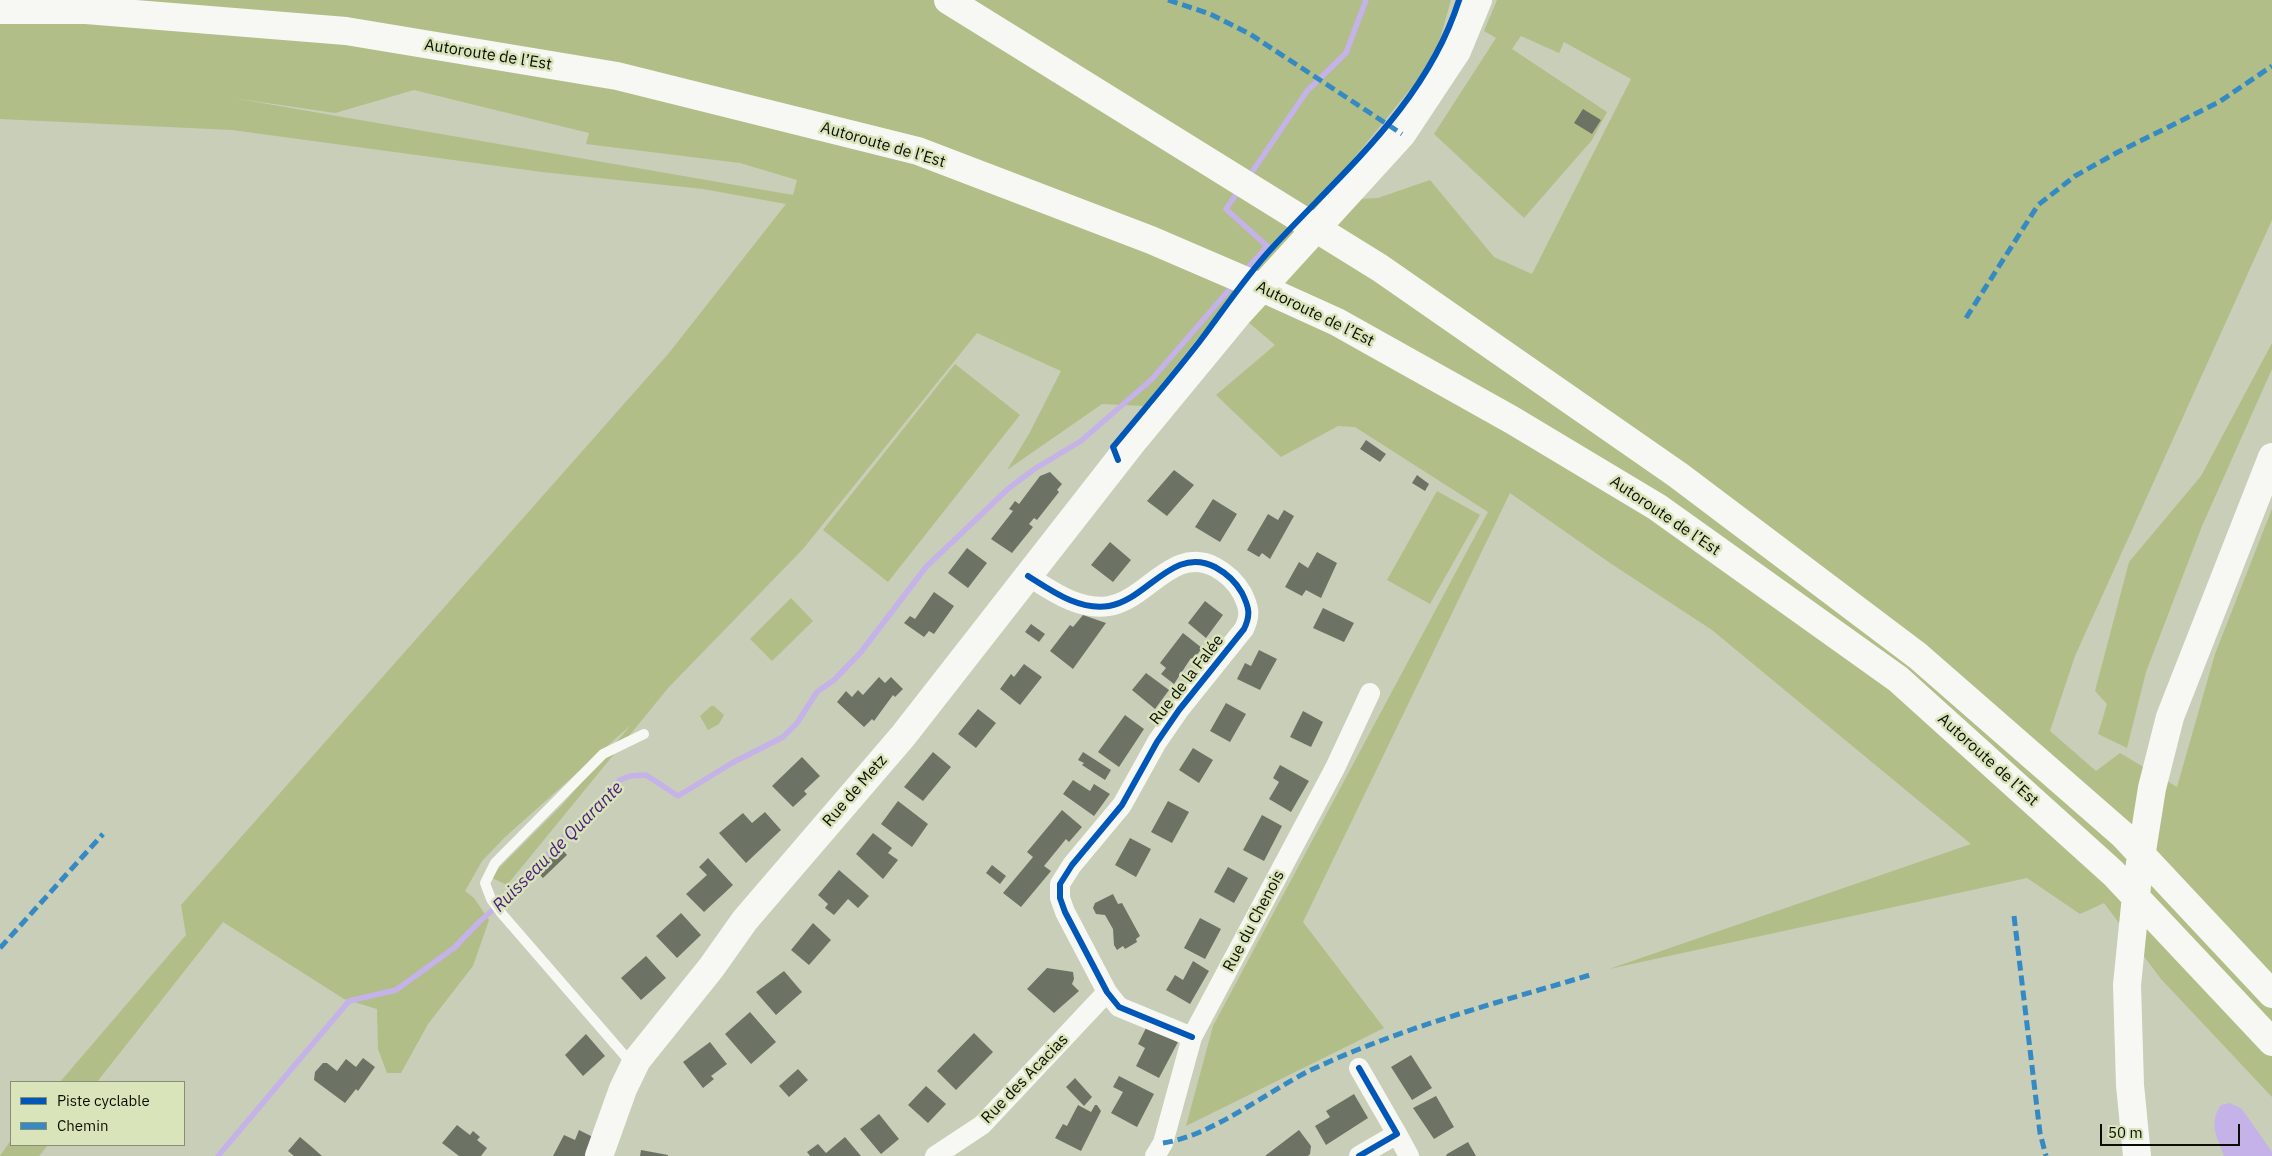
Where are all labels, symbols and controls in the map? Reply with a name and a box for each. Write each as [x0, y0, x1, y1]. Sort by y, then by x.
street label: Autoroute de l’Est [423, 35, 553, 75]
street label: Autoroute de l’Est [818, 118, 948, 172]
street label: Autoroute de l’Est [1253, 277, 1377, 351]
street label: Autoroute de l’Est [1606, 472, 1724, 560]
street label: Rue de la Falée [1146, 631, 1228, 729]
street label: Autoroute de l’Est [1934, 710, 2042, 810]
street label: Rue de Metz [819, 751, 891, 831]
water label: Ruisseau de Quarante [488, 777, 628, 917]
street label: Rue du Chenois [1219, 867, 1289, 975]
street label: Rue des Acacias [978, 1030, 1072, 1128]
legend [10, 1081, 185, 1146]
text: Piste cyclable [57, 1091, 150, 1110]
scale bar [2102, 1114, 2242, 1146]
text: Chemin [57, 1116, 108, 1135]
text: 50 m [2108, 1123, 2143, 1142]

